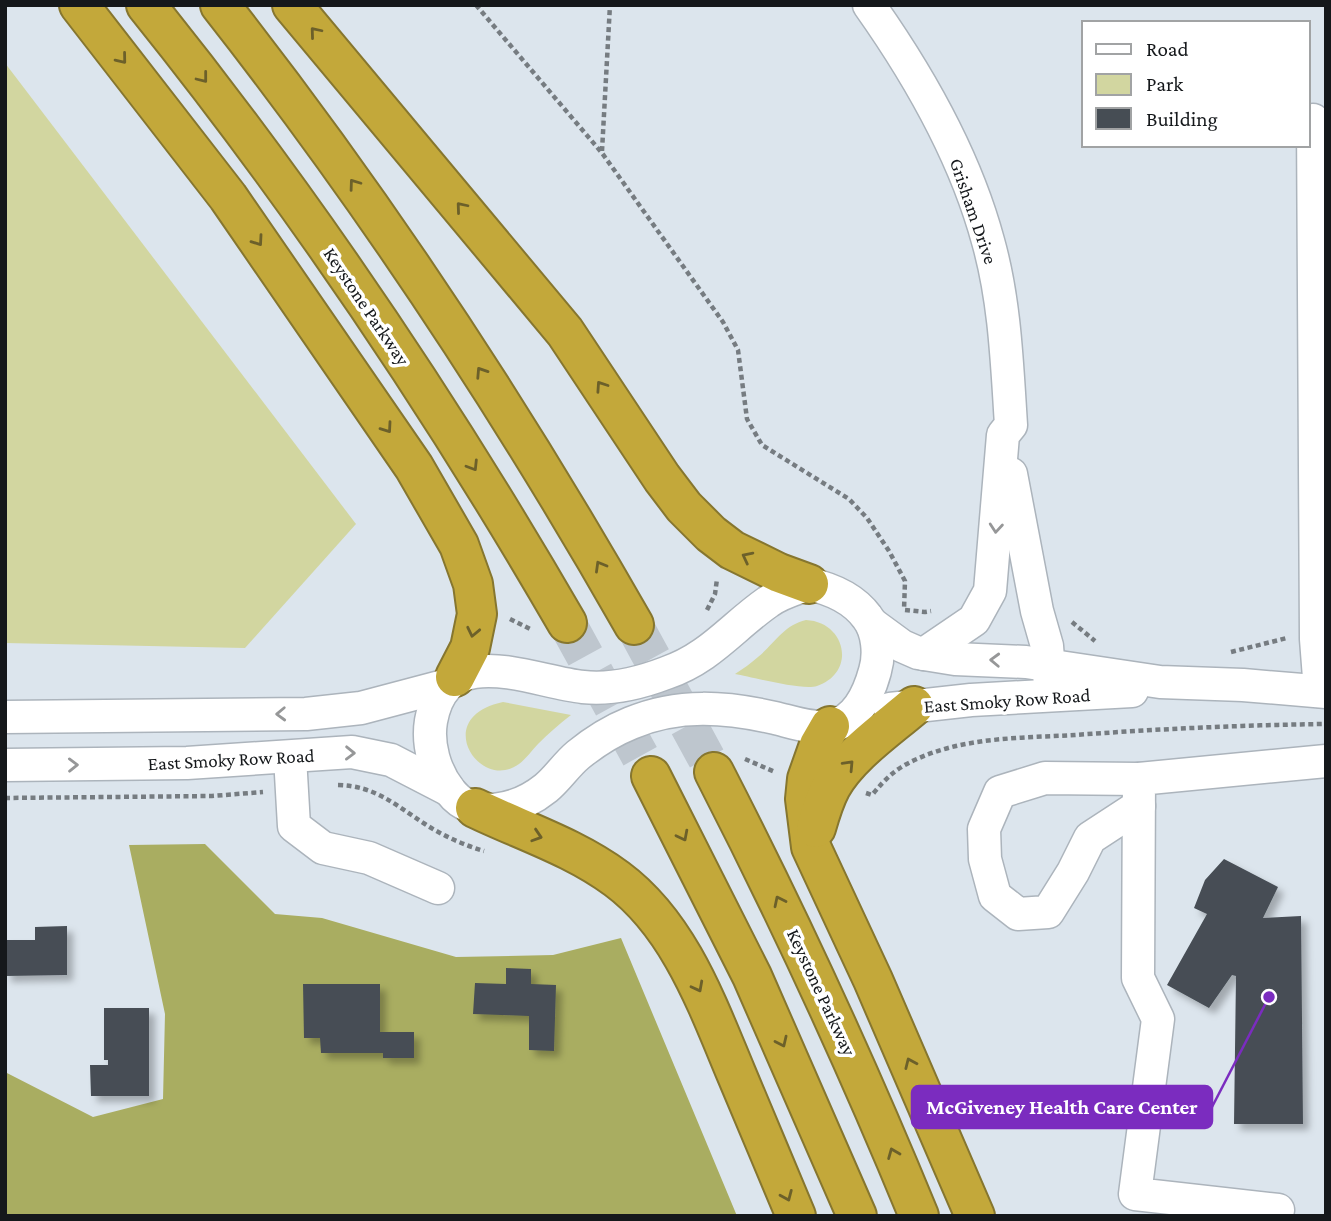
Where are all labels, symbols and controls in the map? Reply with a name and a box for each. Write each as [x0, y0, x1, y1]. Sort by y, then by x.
legend [1082, 21, 1310, 147]
one-way arrow [311, 28, 323, 41]
text: Road [1146, 37, 1189, 61]
one-way arrow [113, 51, 126, 63]
one-way arrow [194, 71, 207, 83]
text: Park [1146, 72, 1183, 96]
text: Building [1146, 107, 1218, 131]
street label: Grisham Drive [946, 156, 1001, 267]
one-way arrow [350, 179, 362, 192]
one-way arrow [457, 202, 469, 215]
one-way arrow [250, 233, 262, 246]
street label: Keystone Parkway [319, 243, 414, 369]
one-way arrow [476, 367, 489, 380]
one-way arrow [597, 381, 609, 394]
one-way arrow [379, 420, 391, 433]
one-way arrow [464, 458, 477, 471]
one-way arrow [989, 523, 1004, 534]
one-way arrow [741, 552, 754, 566]
one-way arrow [595, 561, 608, 573]
one-way arrow [467, 626, 482, 638]
one-way arrow [989, 653, 1000, 668]
street label: East Smoky Row Road [923, 684, 1091, 717]
one-way arrow [275, 707, 286, 722]
street label: East Smoky Row Road [147, 745, 315, 774]
one-way arrow [345, 745, 355, 761]
one-way arrow [69, 757, 79, 773]
one-way arrow [841, 760, 853, 773]
one-way arrow [530, 828, 542, 842]
one-way arrow [675, 829, 689, 841]
one-way arrow [773, 896, 787, 908]
street label: Keystone Parkway [783, 925, 860, 1059]
one-way arrow [690, 979, 704, 992]
one-way arrow [773, 1034, 787, 1047]
one-way arrow [904, 1058, 918, 1070]
callout: McGiveney Health Care Center [912, 1086, 1212, 1128]
text: McGiveney Health Care Center [926, 1095, 1198, 1119]
one-way arrow [887, 1147, 901, 1159]
one-way arrow [779, 1189, 793, 1201]

